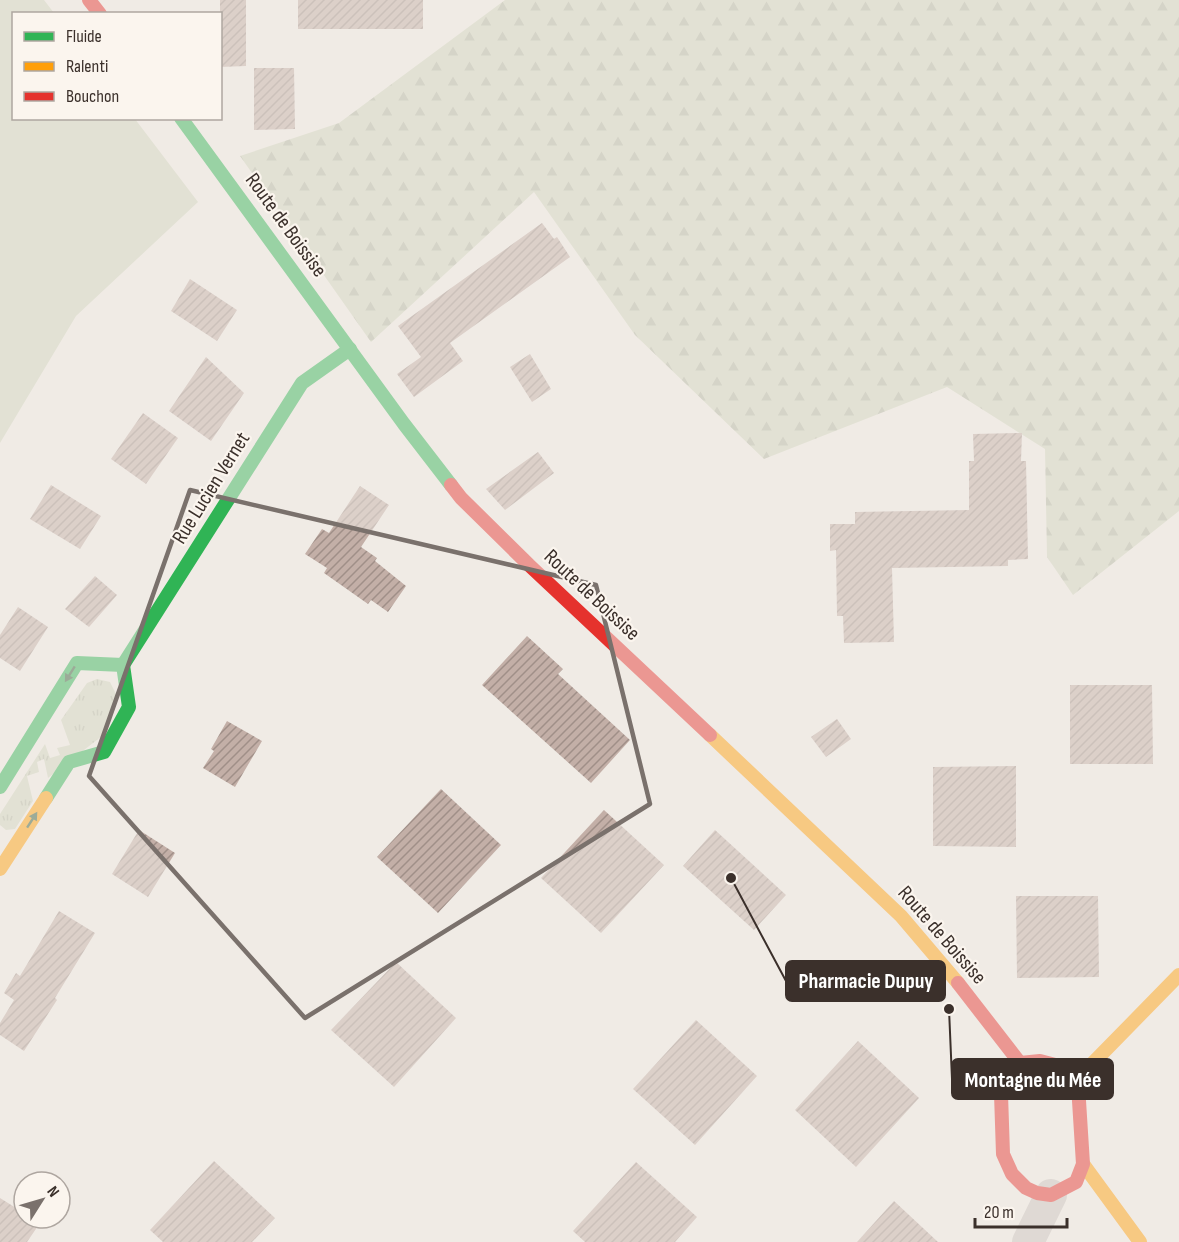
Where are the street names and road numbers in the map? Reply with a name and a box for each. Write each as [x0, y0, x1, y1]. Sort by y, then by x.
street label: Route de Boissise [240, 168, 332, 282]
street label: Rue Lucien Vernet [167, 428, 255, 548]
street label: Route de Boissise [539, 544, 645, 646]
street label: Route de Boissise [892, 881, 992, 989]

